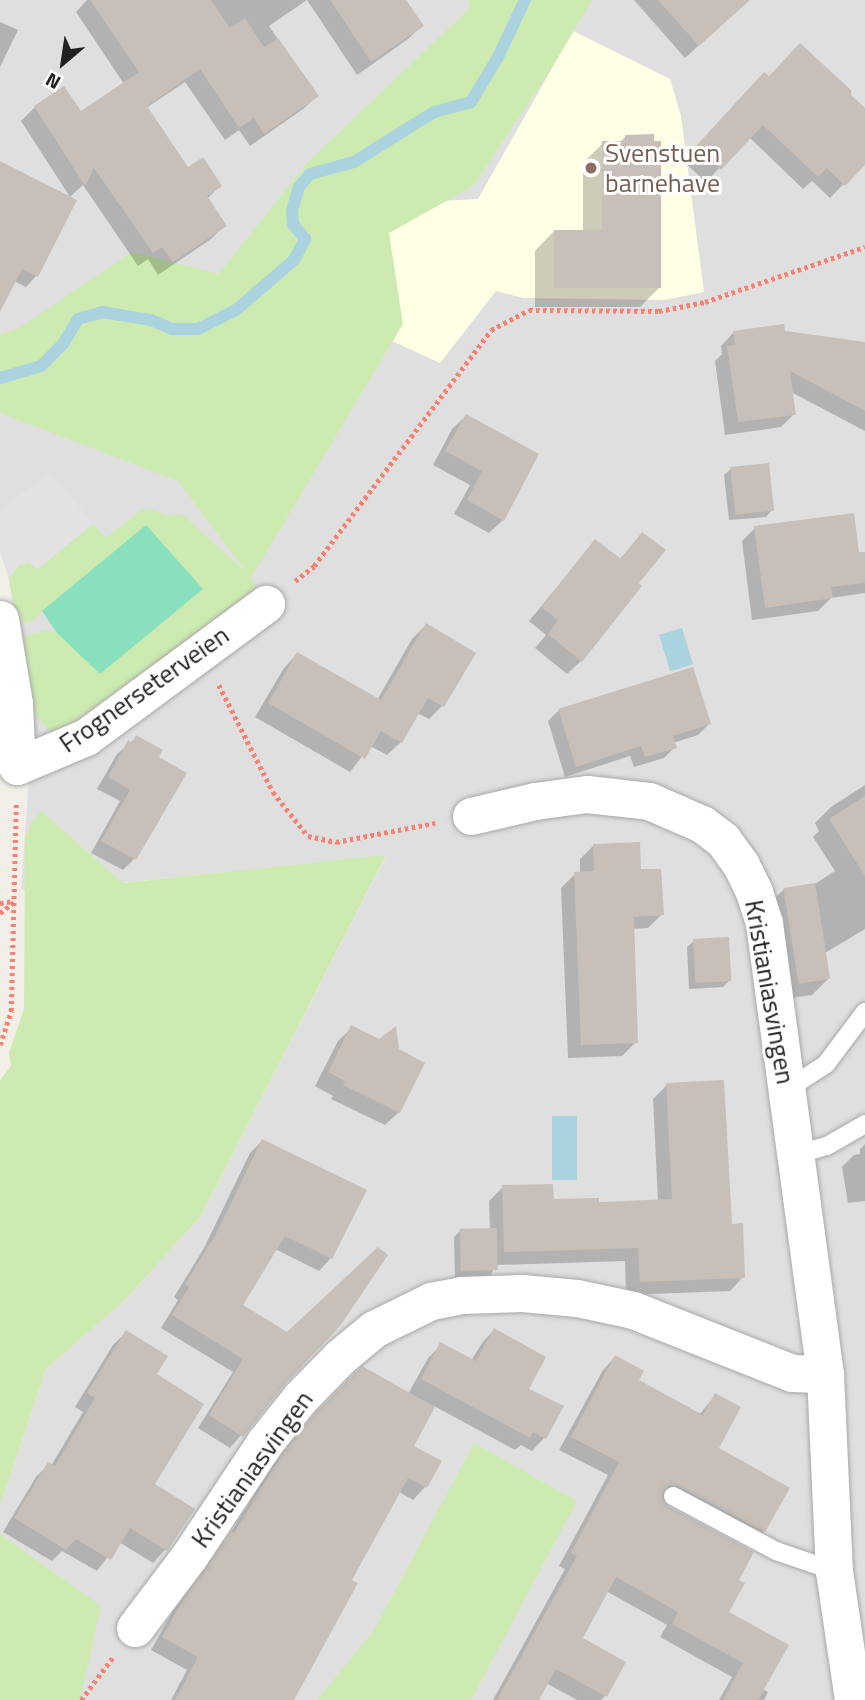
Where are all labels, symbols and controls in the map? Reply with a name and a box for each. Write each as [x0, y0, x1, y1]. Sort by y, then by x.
north arrow [28, 28, 98, 98]
text: N [40, 66, 65, 98]
place label: Svenstuen barnehave [605, 137, 720, 198]
marker: Svenstuen barnehave [583, 160, 599, 176]
street label: Frognerseterveien [53, 619, 235, 759]
street label: Kristianiasvingen [738, 897, 802, 1087]
street label: Kristianiasvingen [185, 1384, 319, 1554]

